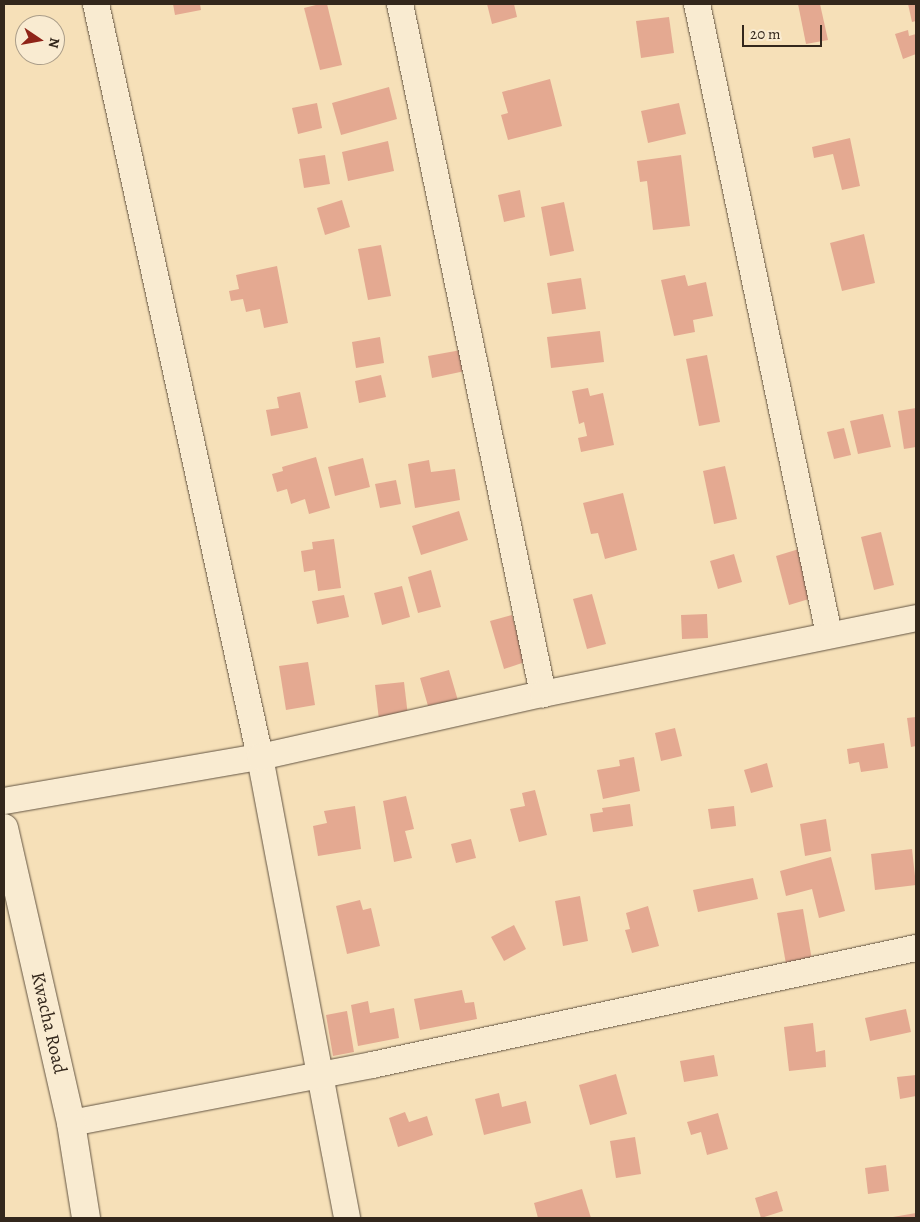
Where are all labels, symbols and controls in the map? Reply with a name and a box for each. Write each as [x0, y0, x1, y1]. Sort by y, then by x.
north arrow [15, 15, 65, 65]
scale bar [745, 15, 825, 47]
text: 20 m [750, 24, 781, 44]
text: N [44, 36, 65, 50]
street label: Kwacha Road [25, 970, 71, 1076]

